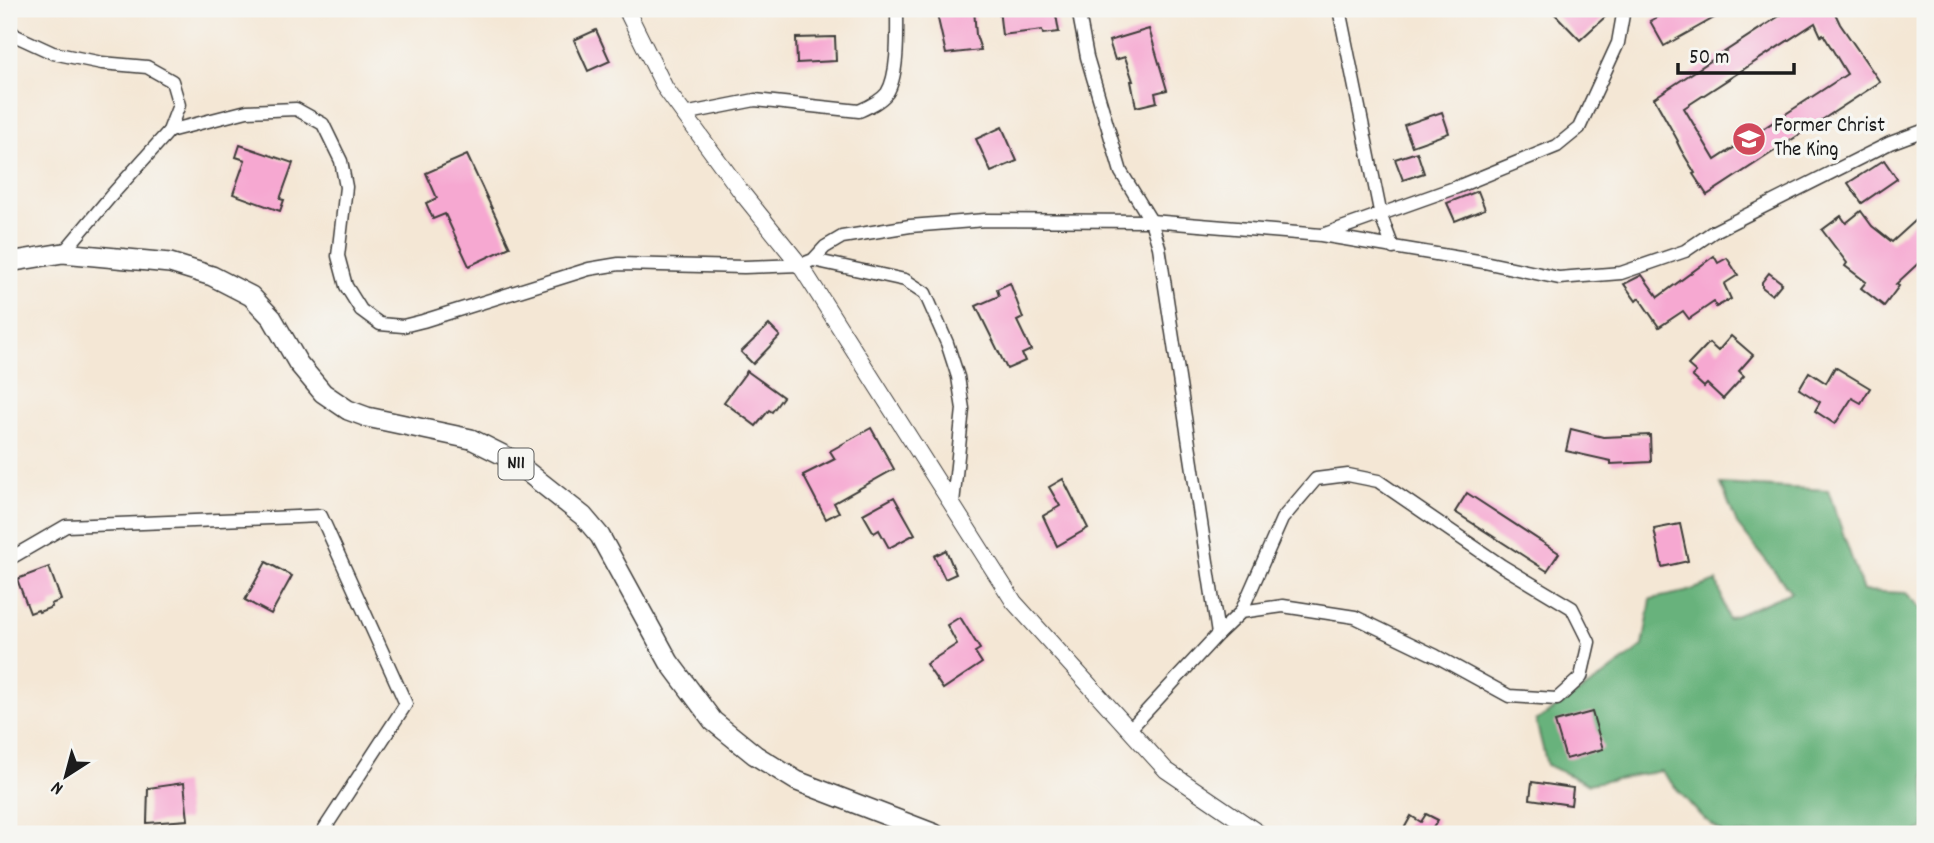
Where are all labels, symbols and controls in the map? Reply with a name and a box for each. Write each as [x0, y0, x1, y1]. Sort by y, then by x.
scale bar [1678, 32, 1794, 76]
text: 50 m [1689, 44, 1729, 74]
place label: Former Christ The King [1774, 112, 1885, 166]
school or university icon: Former Christ The King [1730, 120, 1768, 158]
road number: N11 [498, 449, 534, 480]
north arrow [32, 742, 102, 812]
text: N [46, 773, 70, 801]

